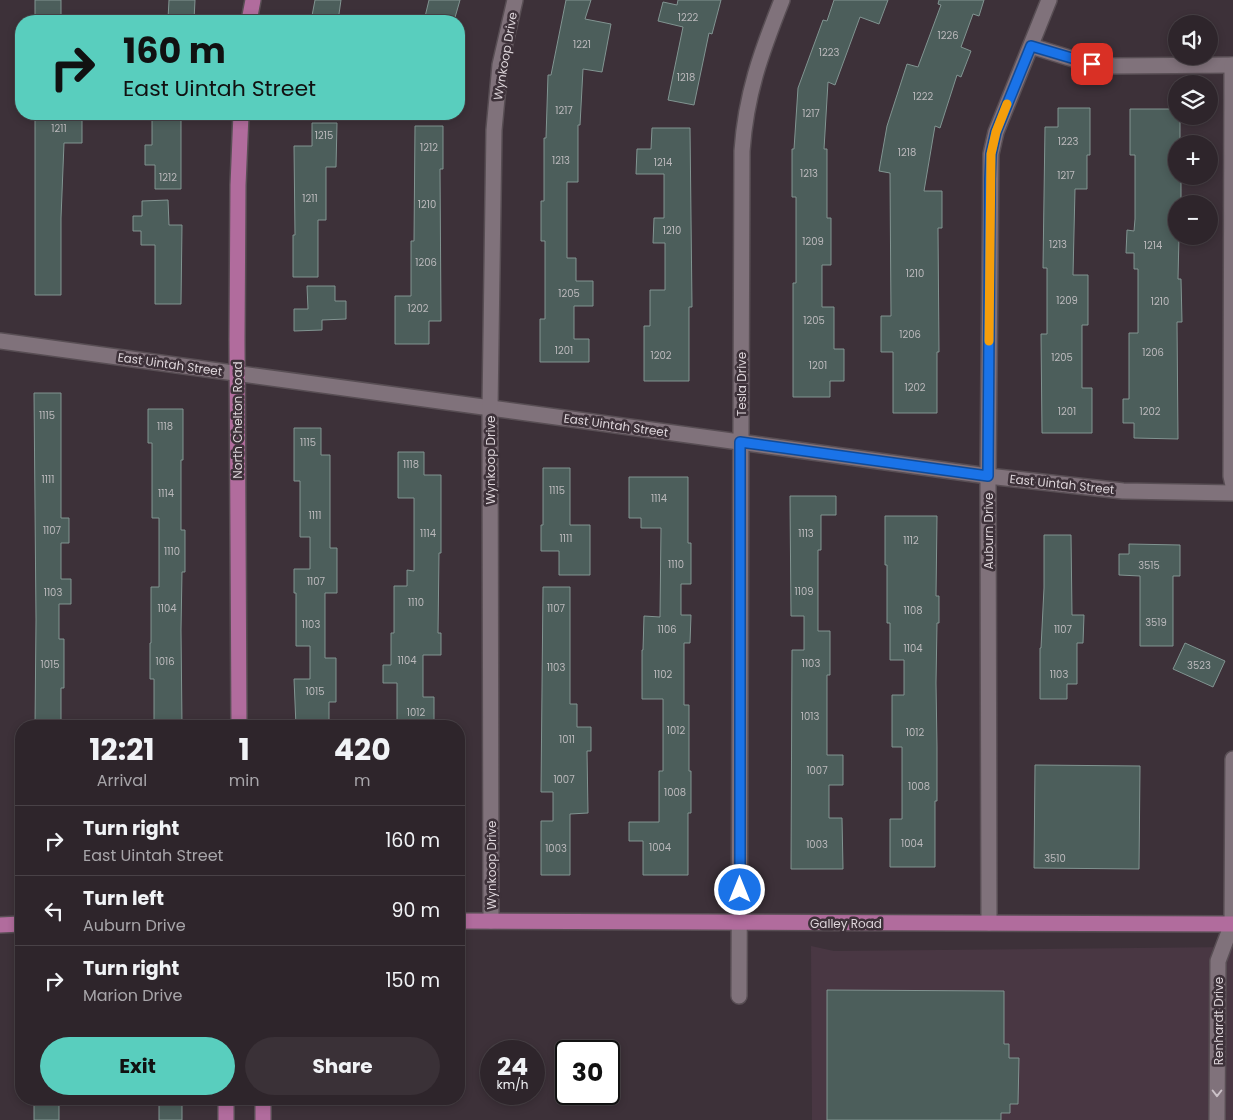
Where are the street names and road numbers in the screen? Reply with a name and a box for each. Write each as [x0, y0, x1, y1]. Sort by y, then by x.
street label: Wynkoop Drive [489, 11, 521, 101]
street label: East Uintah Street [117, 348, 223, 380]
street label: Tesla Drive [733, 352, 750, 416]
street label: North Chelton Road [229, 361, 246, 479]
street label: East Uintah Street [563, 409, 669, 441]
street label: Wynkoop Drive [482, 415, 499, 505]
street label: East Uintah Street [1009, 470, 1115, 498]
street label: Auburn Drive [980, 492, 997, 570]
street label: Wynkoop Drive [483, 820, 500, 910]
street label: Galley Road [810, 915, 882, 932]
street label: Renhardt Drive [1210, 977, 1227, 1065]

